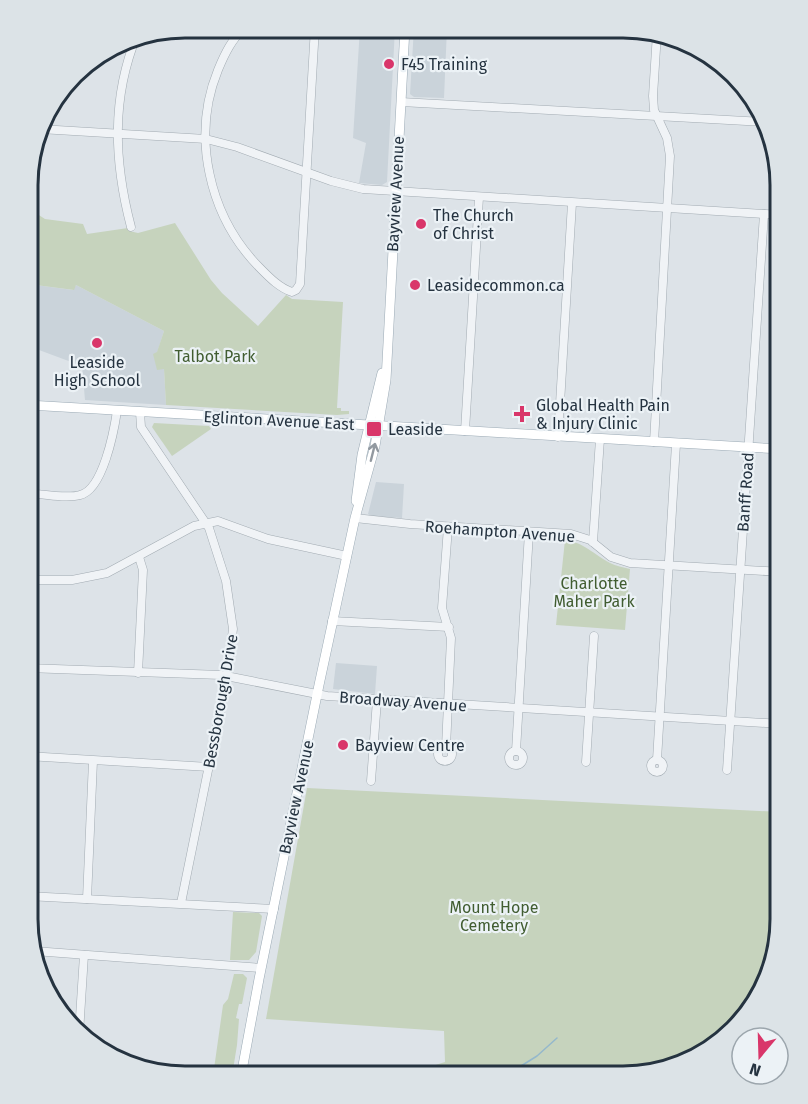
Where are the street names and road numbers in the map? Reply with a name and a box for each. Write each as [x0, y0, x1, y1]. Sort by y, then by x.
street label: Bayview Avenue [383, 136, 408, 252]
street label: Eglinton Avenue East [203, 407, 355, 434]
street label: Banff Road [733, 452, 758, 532]
street label: Roehampton Avenue [424, 517, 576, 546]
street label: Bessborough Drive [199, 633, 242, 770]
street label: Broadway Avenue [339, 688, 467, 715]
street label: Bayview Avenue [275, 738, 318, 856]

